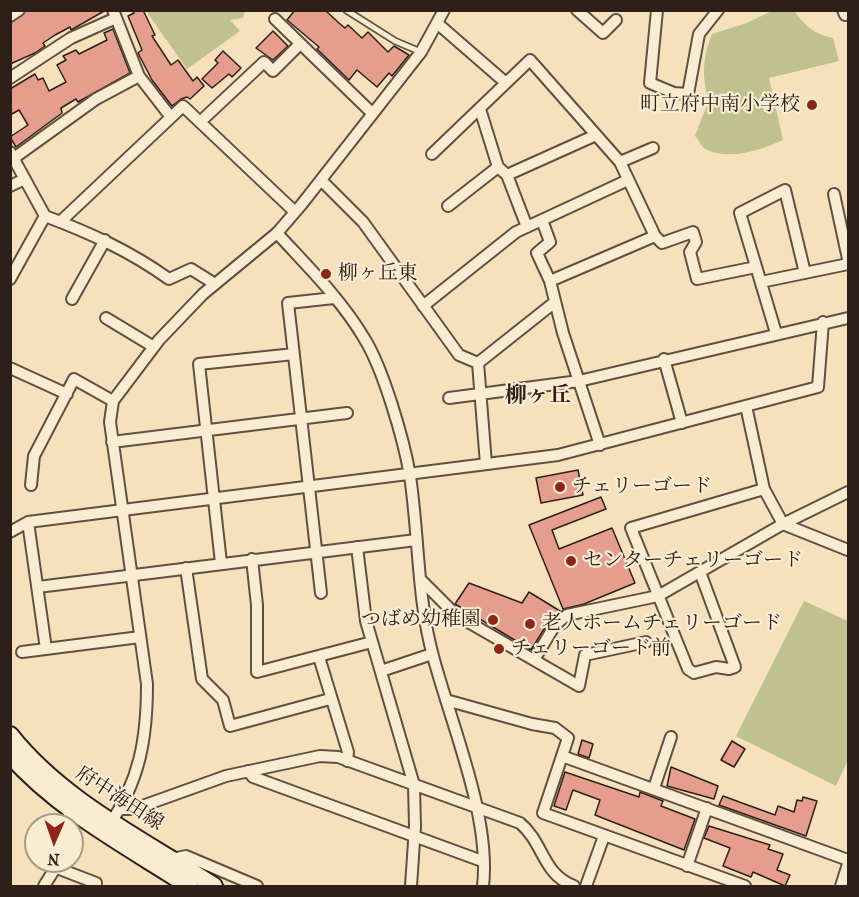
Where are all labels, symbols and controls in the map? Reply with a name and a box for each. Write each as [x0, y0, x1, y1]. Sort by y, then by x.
place label: 町立府中南小学校 [640, 93, 800, 117]
marker: 町立府中南小学校 [805, 98, 819, 112]
place label: 柳ヶ丘東 [338, 262, 418, 286]
marker: 柳ヶ丘東 [319, 267, 333, 281]
district label: 柳ヶ丘 [505, 384, 571, 410]
place label: チェリーゴード [572, 475, 712, 499]
marker: チェリーゴード [553, 480, 567, 494]
place label: センターチェリーゴード [583, 549, 803, 573]
marker: センターチェリーゴード [564, 554, 578, 568]
place label: つばめ幼稚園 [361, 608, 481, 632]
place label: 老人ホームチェリーゴード [542, 612, 782, 636]
marker: つばめ幼稚園 [486, 613, 500, 627]
marker: 老人ホームチェリーゴード [523, 617, 537, 631]
place label: チェリーゴード前 [511, 637, 671, 661]
marker: チェリーゴード前 [492, 642, 506, 656]
street label: 府中海田線 [71, 762, 167, 836]
north arrow [24, 813, 84, 873]
text: N [47, 850, 60, 869]

